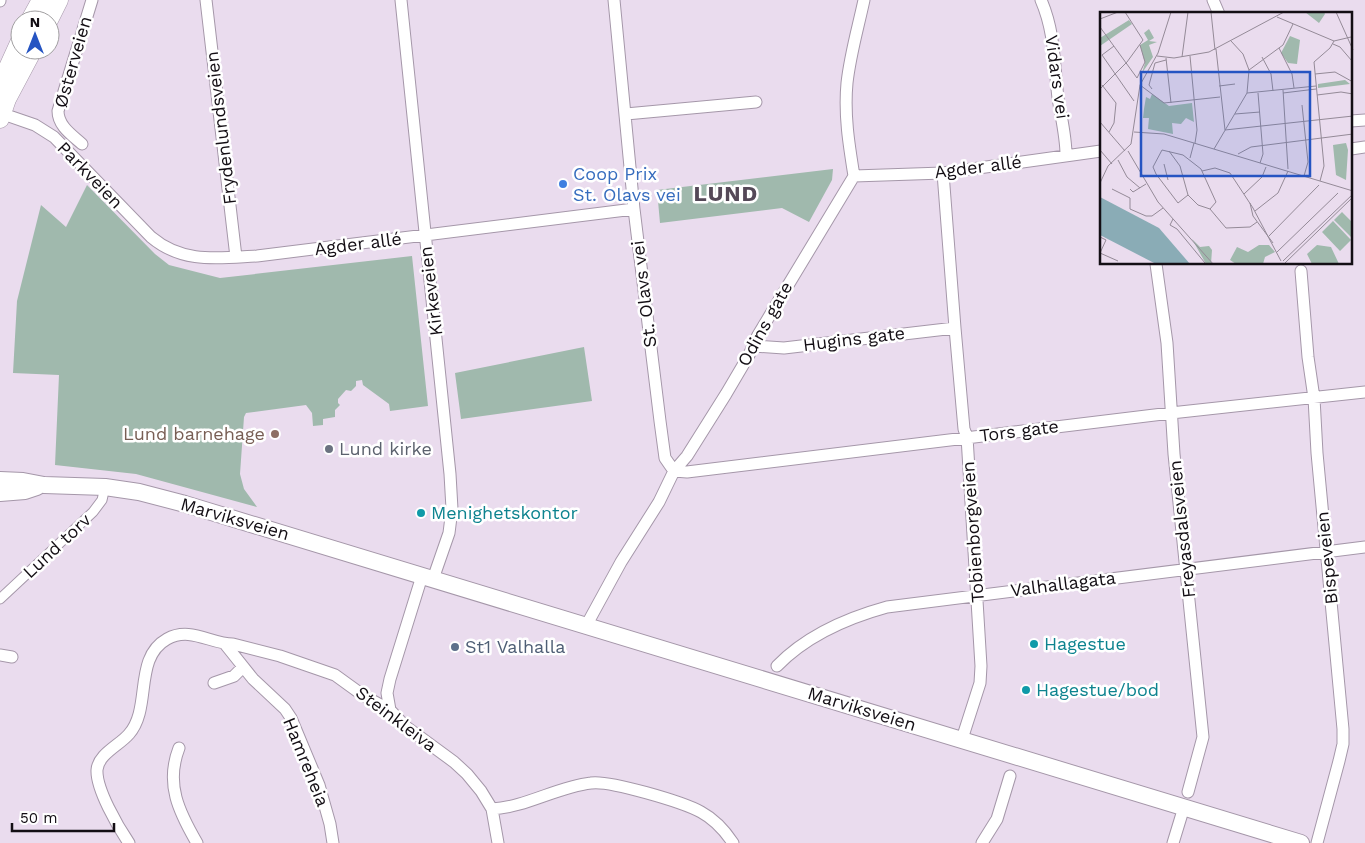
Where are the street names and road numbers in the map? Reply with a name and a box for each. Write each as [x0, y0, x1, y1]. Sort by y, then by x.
street label: Østerveien [49, 14, 96, 110]
street label: Vidars vei [1041, 34, 1074, 120]
street label: Frydenlundsveien [201, 50, 240, 206]
street label: Parkveien [53, 137, 127, 212]
street label: Agder allé [933, 151, 1023, 182]
street label: Agder allé [313, 228, 403, 259]
street label: St. Olavs vei [627, 239, 660, 349]
street label: Kirkeveien [415, 245, 446, 337]
street label: Odins gate [733, 278, 796, 370]
street label: Hugins gate [802, 322, 906, 355]
street label: Tors gate [978, 415, 1060, 446]
street label: Freyasdalsveien [1164, 459, 1199, 599]
street label: Tobienborgveien [957, 461, 988, 604]
street label: Marviksveien [178, 493, 292, 544]
street label: Lund torv [18, 509, 95, 582]
street label: Bispeveien [1311, 510, 1342, 606]
street label: Valhallagata [1009, 567, 1117, 600]
street label: Steinkleiva [352, 681, 441, 756]
street label: Marviksveien [805, 682, 919, 735]
street label: Hamreheia [279, 714, 334, 810]

